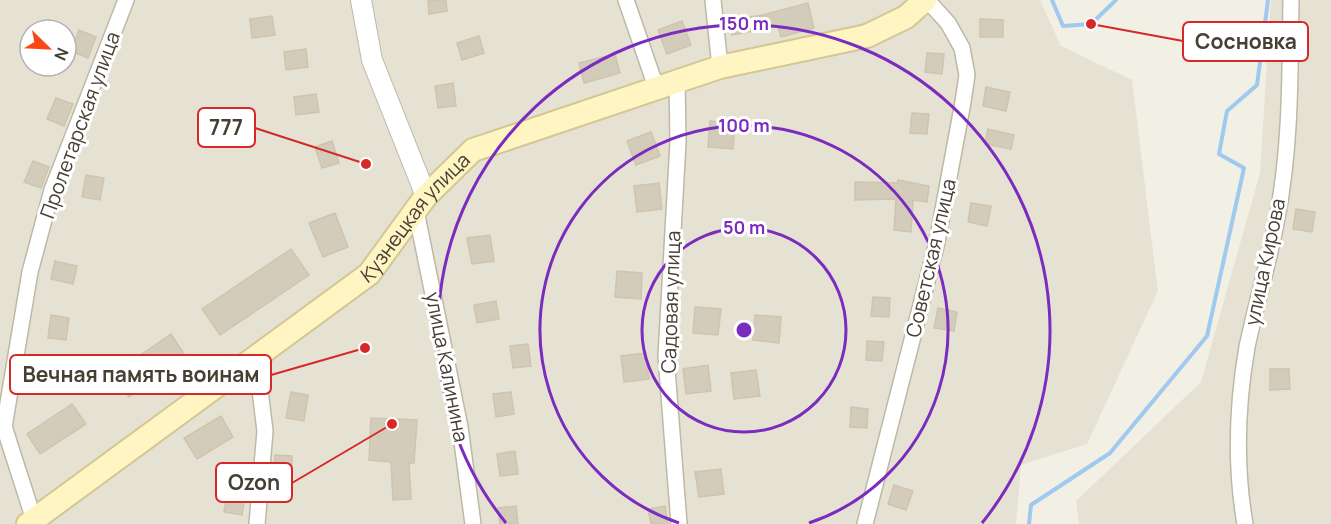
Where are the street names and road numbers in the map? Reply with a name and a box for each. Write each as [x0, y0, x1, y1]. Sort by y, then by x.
street label: Пролетарская улица [33, 28, 126, 222]
street label: Кузнецкая улица [355, 146, 476, 289]
street label: Советская улица [899, 176, 962, 340]
street label: улица Кирова [1238, 196, 1291, 328]
street label: Садовая улица [655, 230, 686, 374]
street label: улица Калинина [420, 289, 475, 444]

